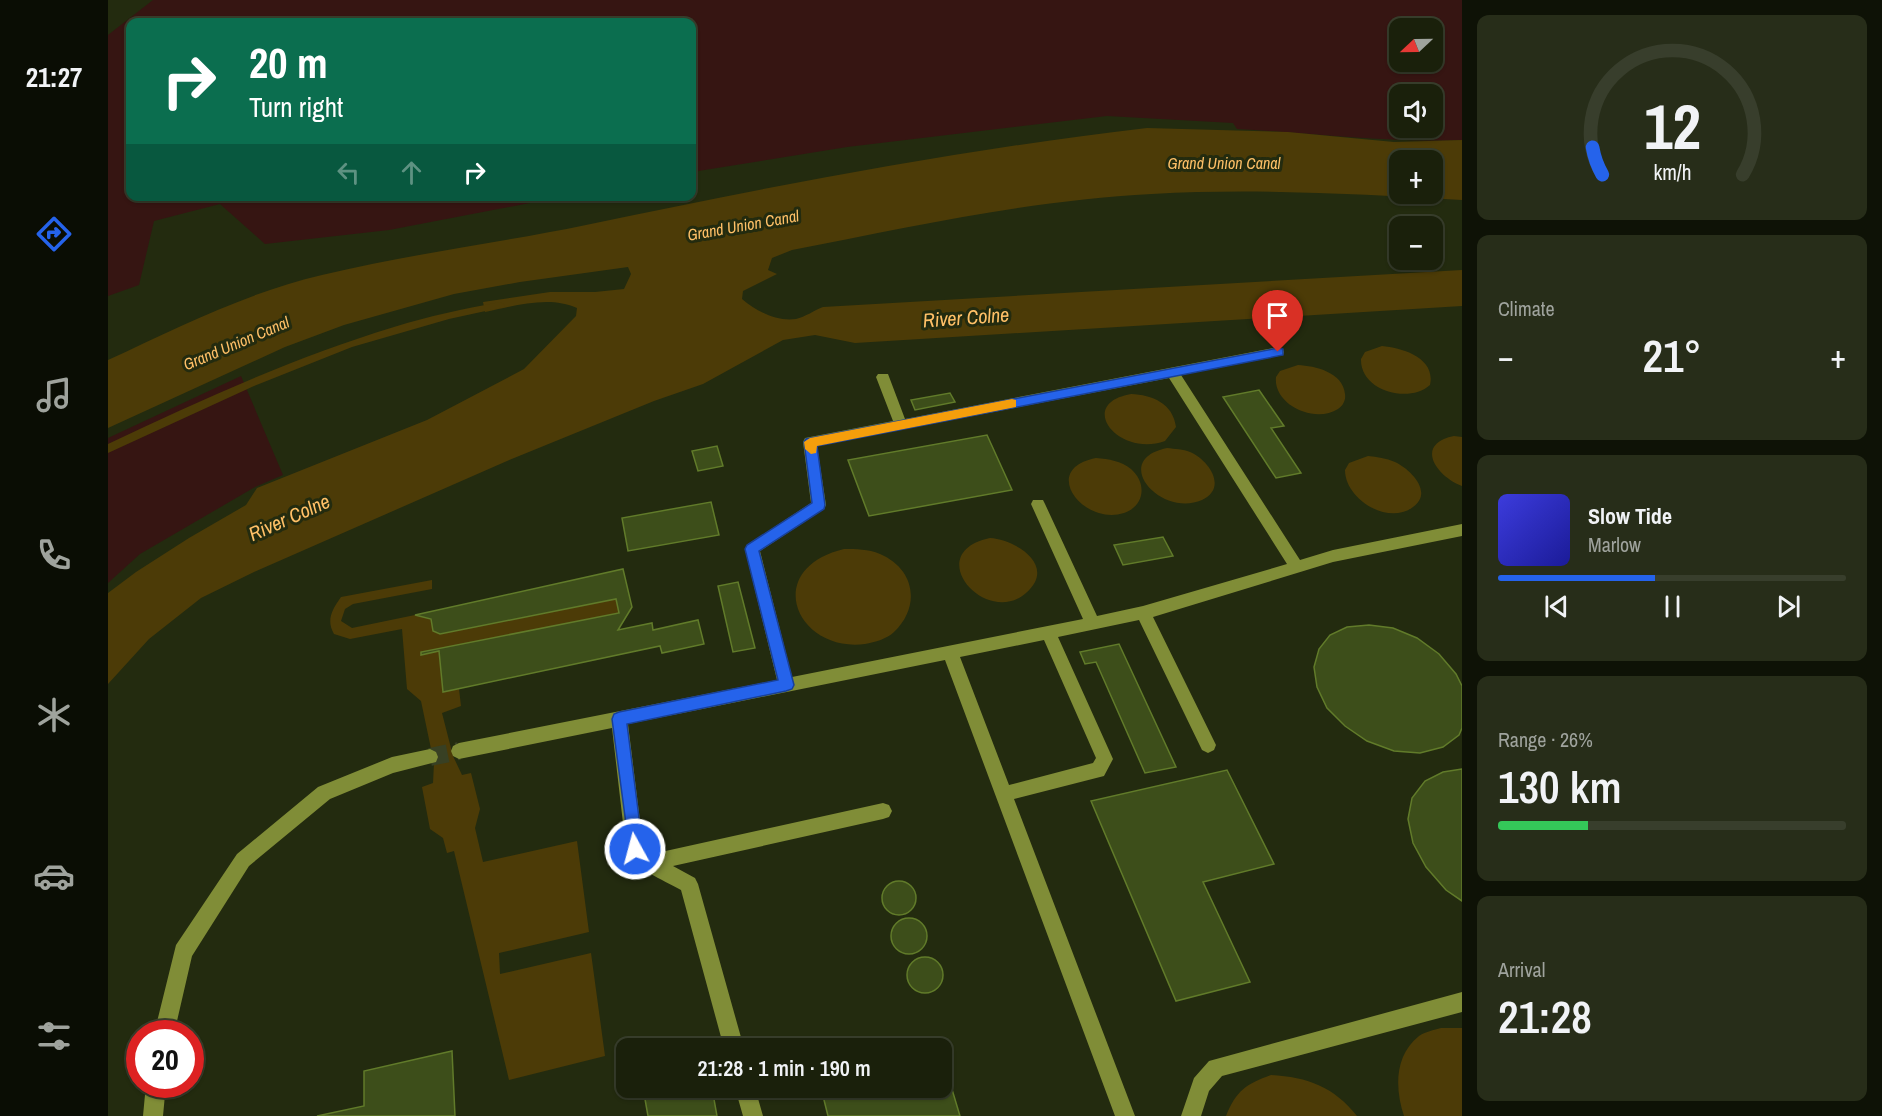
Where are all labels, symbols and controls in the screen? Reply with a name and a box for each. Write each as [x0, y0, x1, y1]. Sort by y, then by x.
north arrow [1389, 18, 1443, 72]
map controls [1389, 18, 1443, 270]
text: 20 m [249, 35, 328, 91]
icon: right [150, 42, 228, 120]
text: 21:27 [26, 59, 82, 95]
button: sound [1389, 84, 1443, 138]
text: 12 [1644, 84, 1700, 168]
text: Turn right [249, 89, 343, 125]
button: + [1389, 150, 1443, 204]
water label: Grand Union Canal [1167, 152, 1282, 174]
icon: left [332, 156, 365, 189]
icon: ahead [395, 156, 428, 189]
icon: right [458, 156, 491, 189]
text: km/h [1653, 158, 1691, 187]
water label: Grand Union Canal [685, 204, 802, 246]
icon: directions [33, 213, 75, 255]
button: − [1389, 216, 1443, 270]
pin [1252, 290, 1303, 352]
text: Climate [1498, 295, 1555, 322]
icon: arrive [1261, 299, 1294, 332]
water label: River Colne [922, 301, 1010, 333]
water label: Grand Union Canal [180, 310, 293, 375]
text: 21° [1642, 325, 1702, 386]
text: − [1498, 334, 1514, 378]
text: + [1830, 334, 1846, 378]
icon: music [33, 374, 75, 416]
water label: River Colne [244, 487, 334, 547]
text: Slow Tide [1588, 501, 1672, 531]
text: Marlow [1588, 531, 1641, 558]
icon: phone [33, 534, 75, 576]
icon: previous [1540, 590, 1573, 623]
icon: pause [1656, 590, 1689, 623]
icon: next [1772, 590, 1805, 623]
icon: climate [33, 694, 75, 736]
text: Range · 26% [1498, 726, 1593, 753]
text: 130 km [1498, 756, 1622, 817]
position arrow [603, 817, 667, 881]
icon: car [33, 855, 75, 897]
text: Arrival [1498, 956, 1545, 983]
text: 21:28 [1498, 986, 1592, 1047]
icon: filters [33, 1015, 75, 1057]
speed limit sign: 20 [126, 1020, 204, 1098]
text: 21:28 · 1 min · 190 m [697, 1053, 871, 1083]

